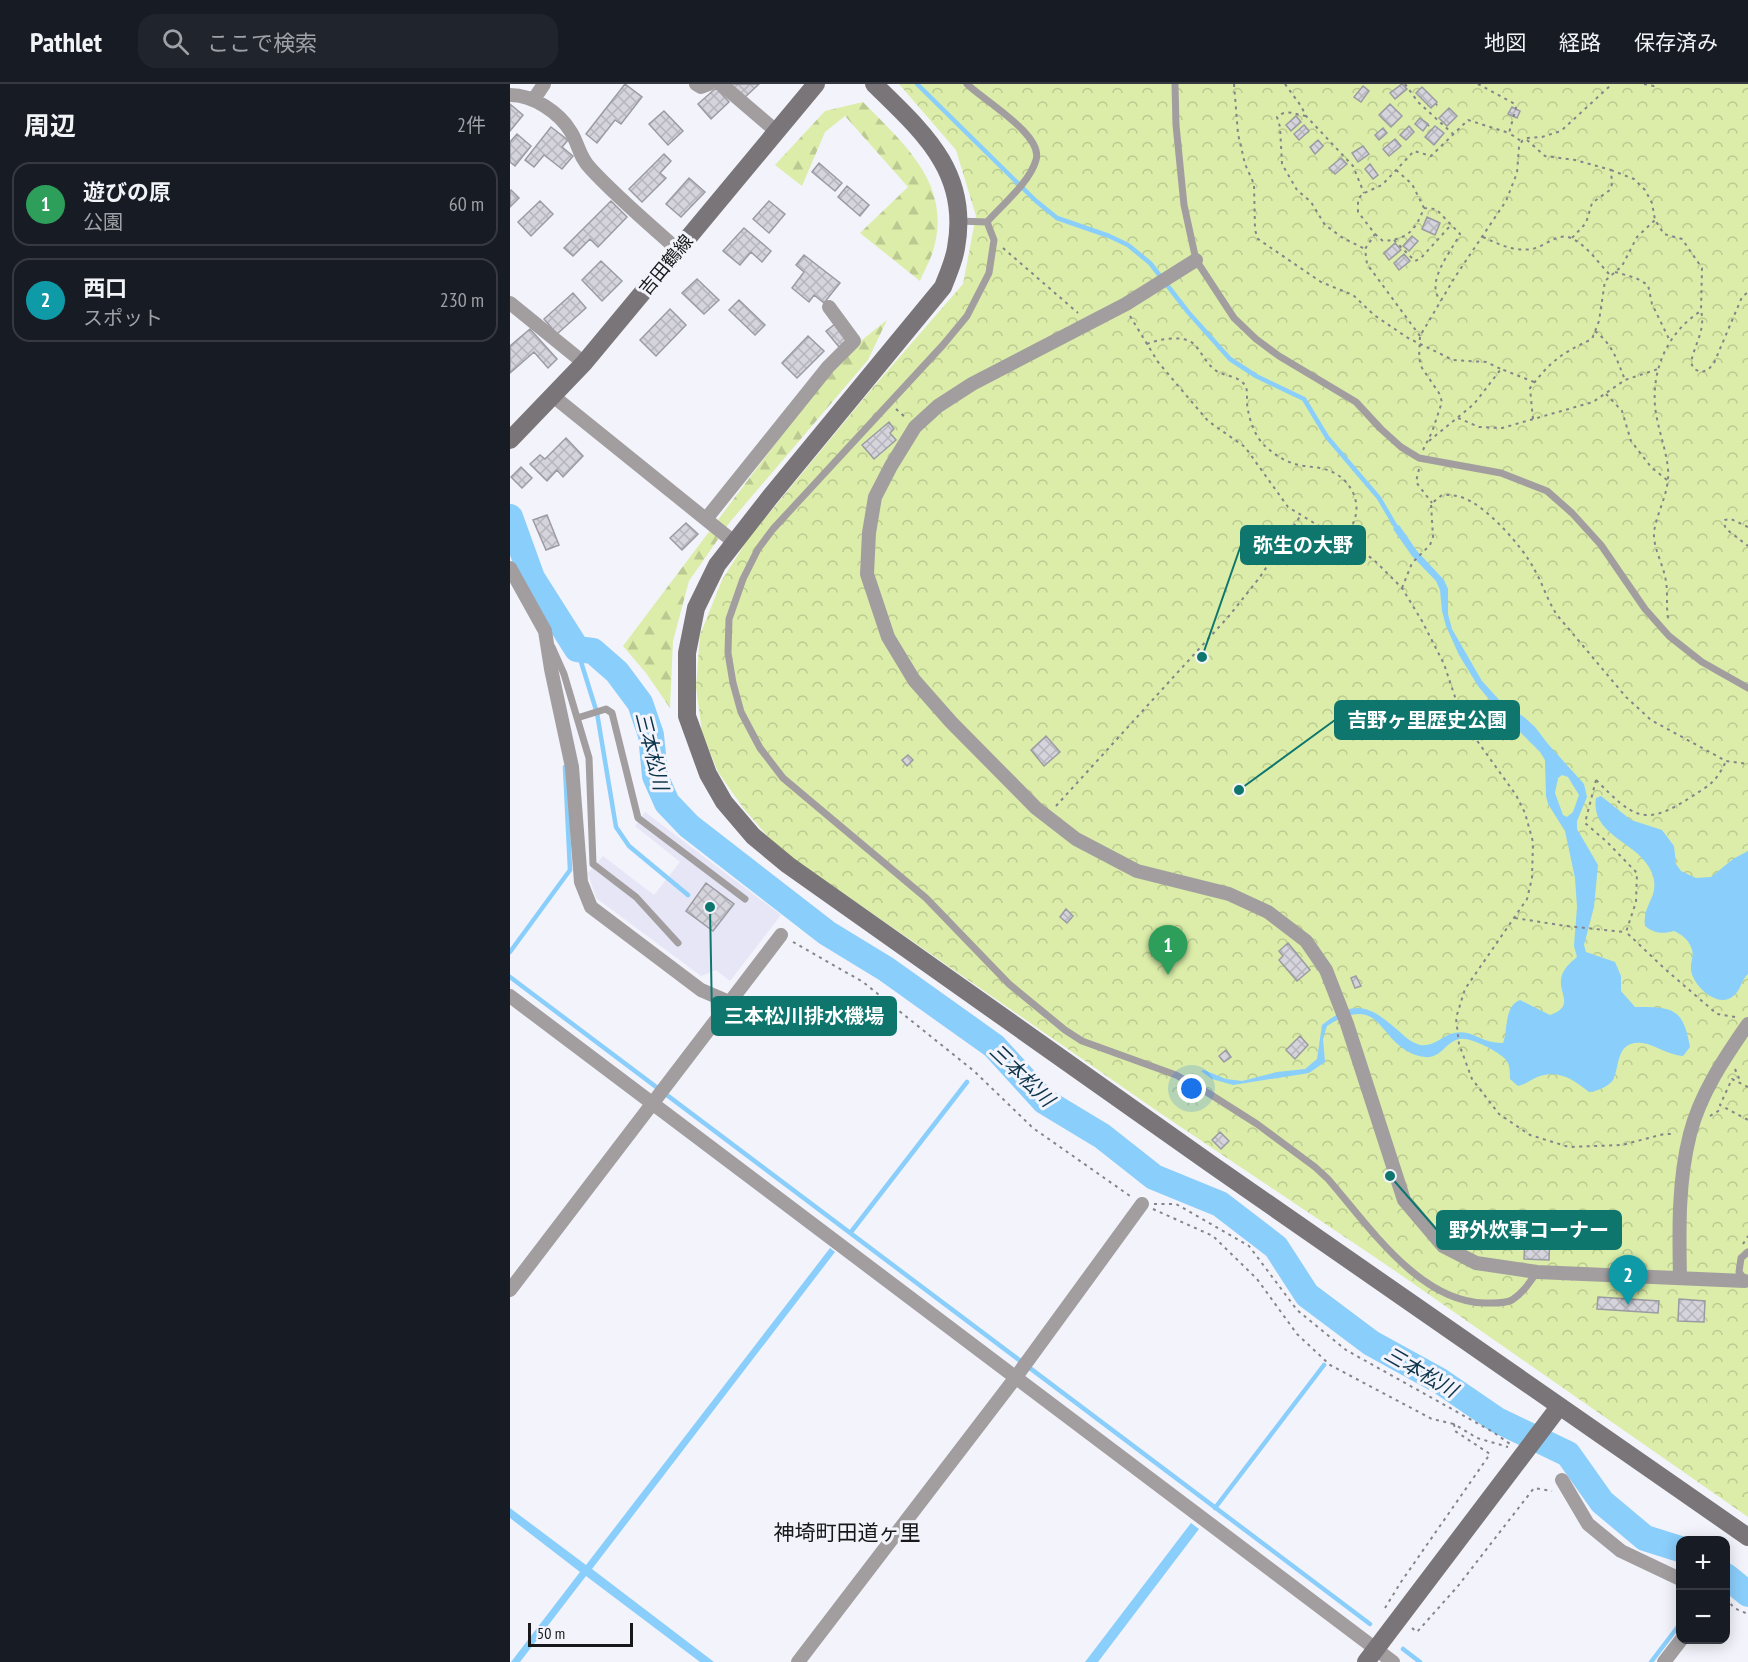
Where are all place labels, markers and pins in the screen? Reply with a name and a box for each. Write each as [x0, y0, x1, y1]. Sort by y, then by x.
callout: 弥生の大野 [1241, 526, 1365, 564]
callout: 吉野ヶ里歴史公園 [1335, 701, 1519, 739]
pin: 1 [1148, 926, 1188, 975]
callout: 三本松川排水機場 [712, 997, 896, 1035]
callout: 野外炊事コーナー [1437, 1211, 1621, 1249]
pin: 2 [1608, 1256, 1648, 1305]

